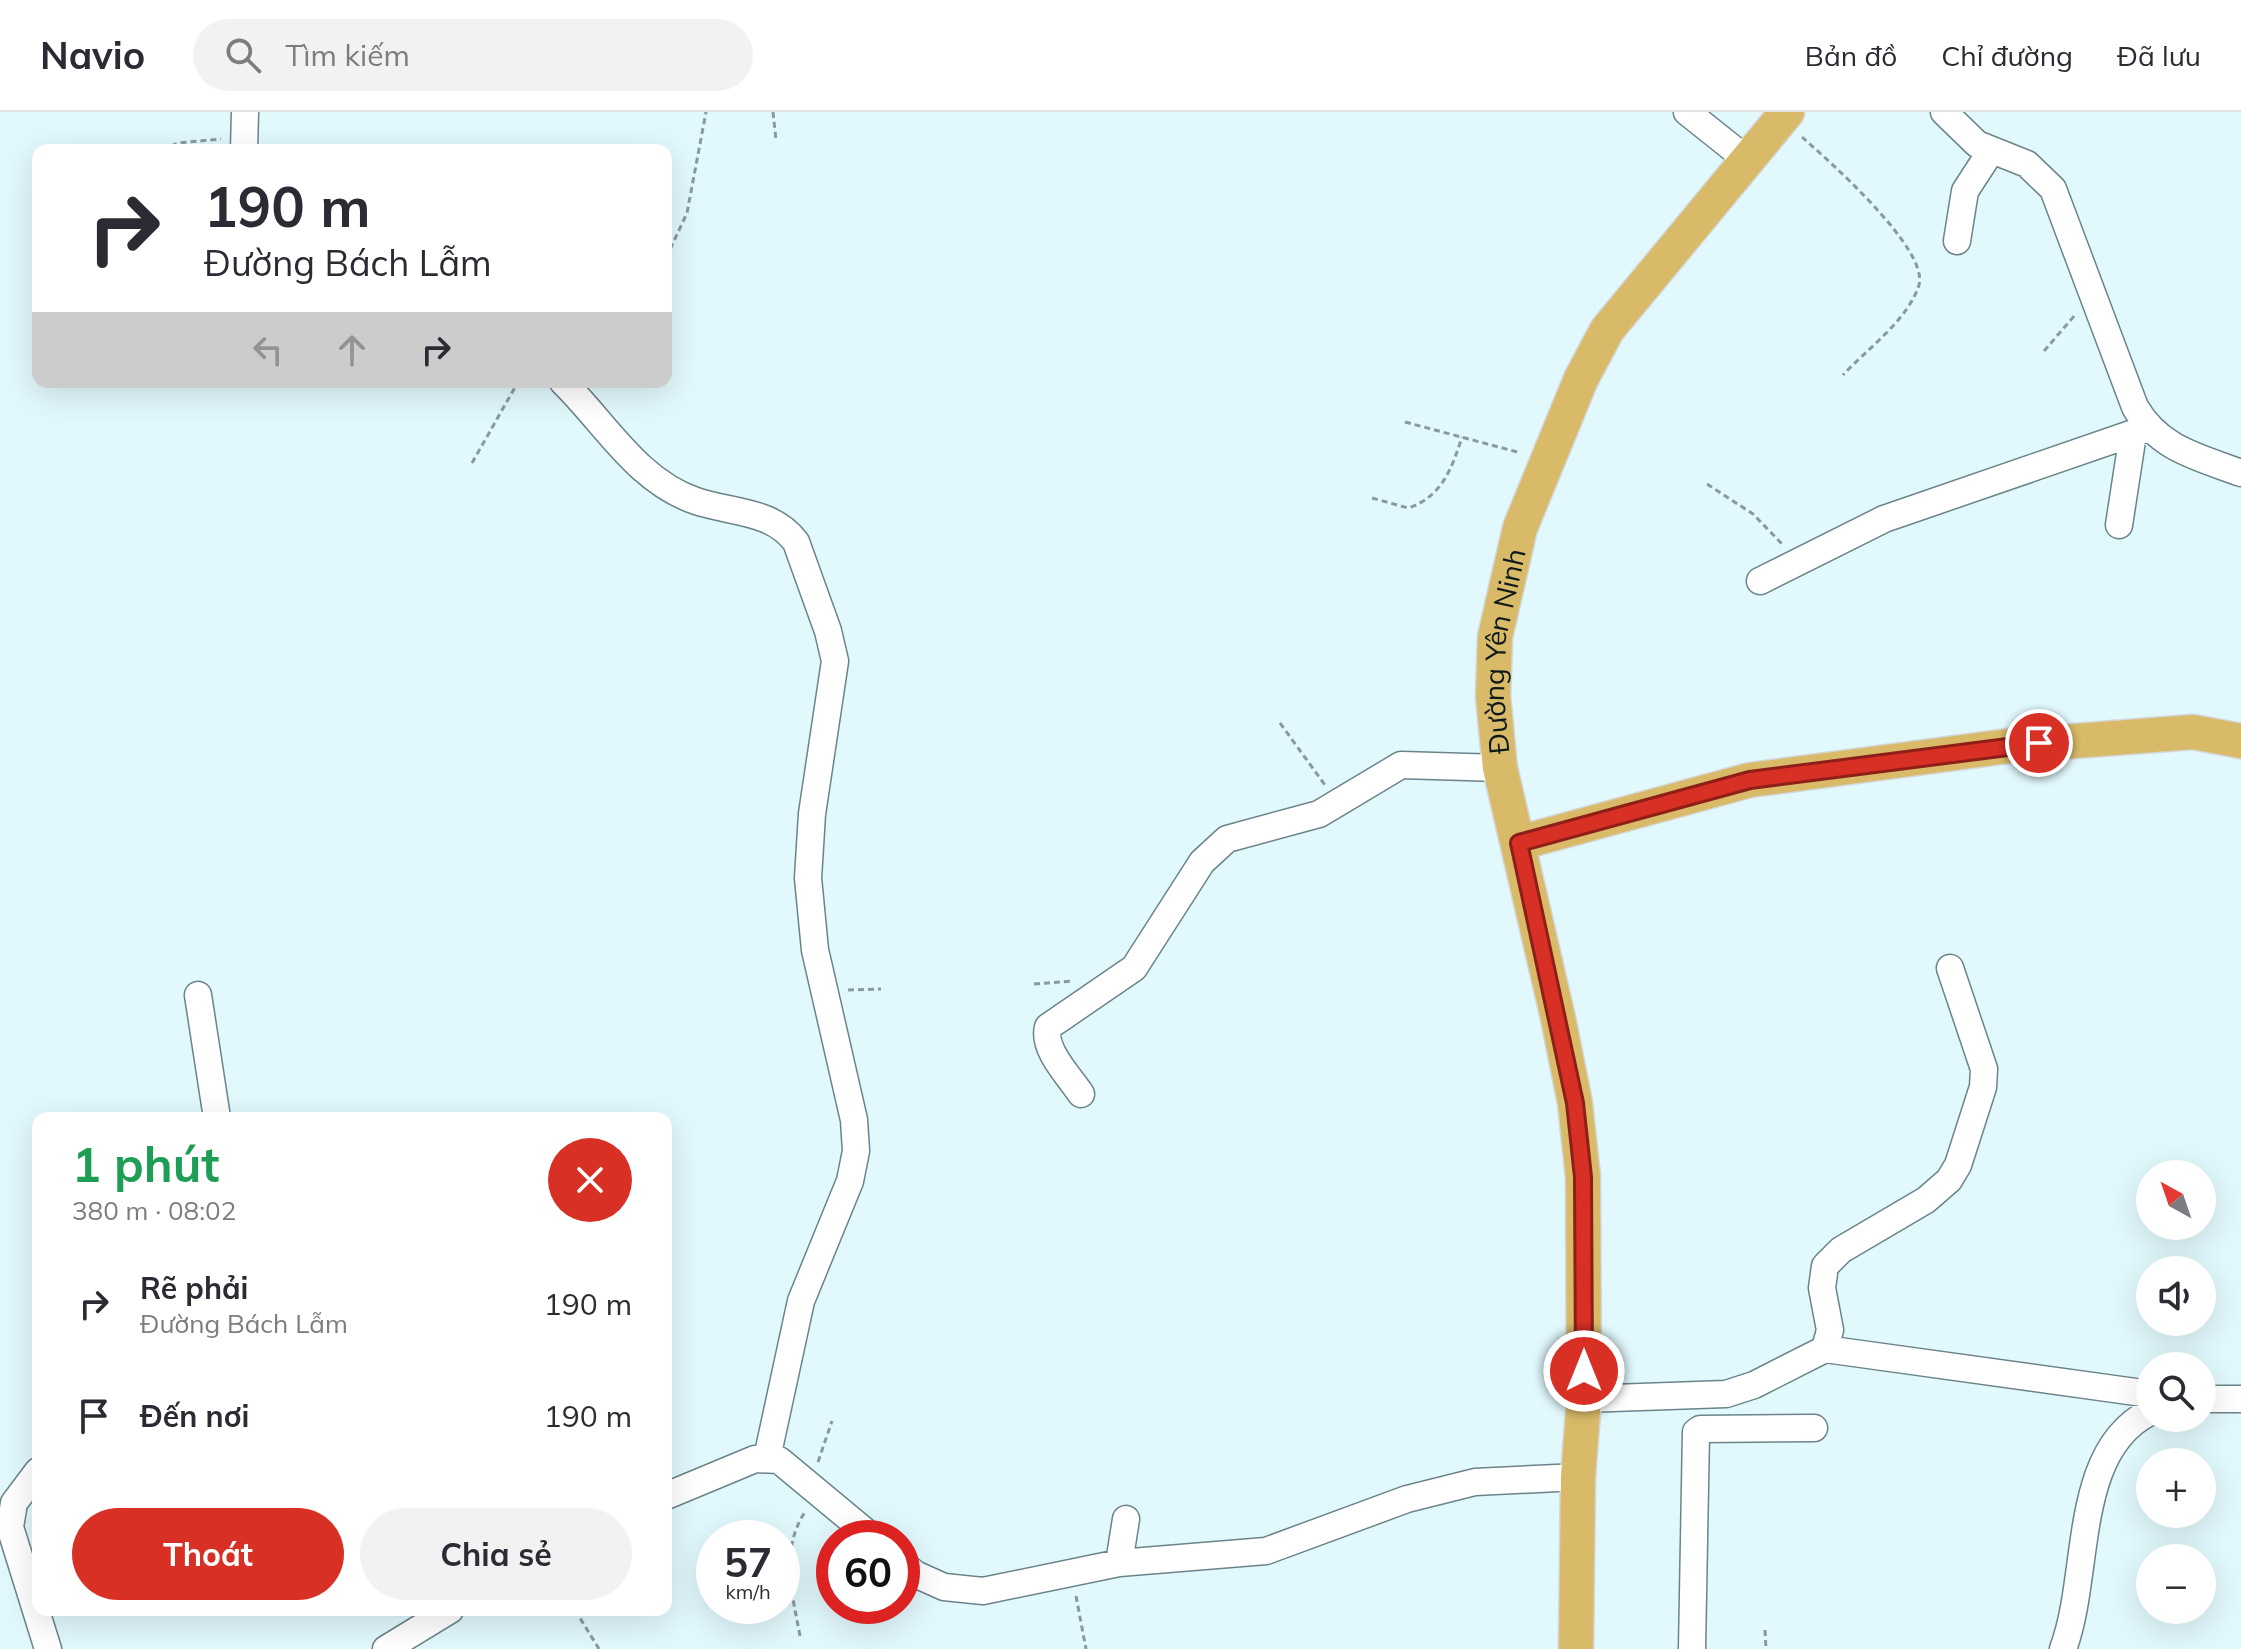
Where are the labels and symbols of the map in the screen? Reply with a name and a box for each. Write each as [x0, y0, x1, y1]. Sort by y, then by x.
street label: Đường Yên Ninh [1475, 545, 1532, 756]
pin [2005, 709, 2073, 777]
north arrow [2136, 1160, 2216, 1240]
position arrow [1542, 1329, 1626, 1413]
speed limit sign: 60 [816, 1520, 920, 1624]

